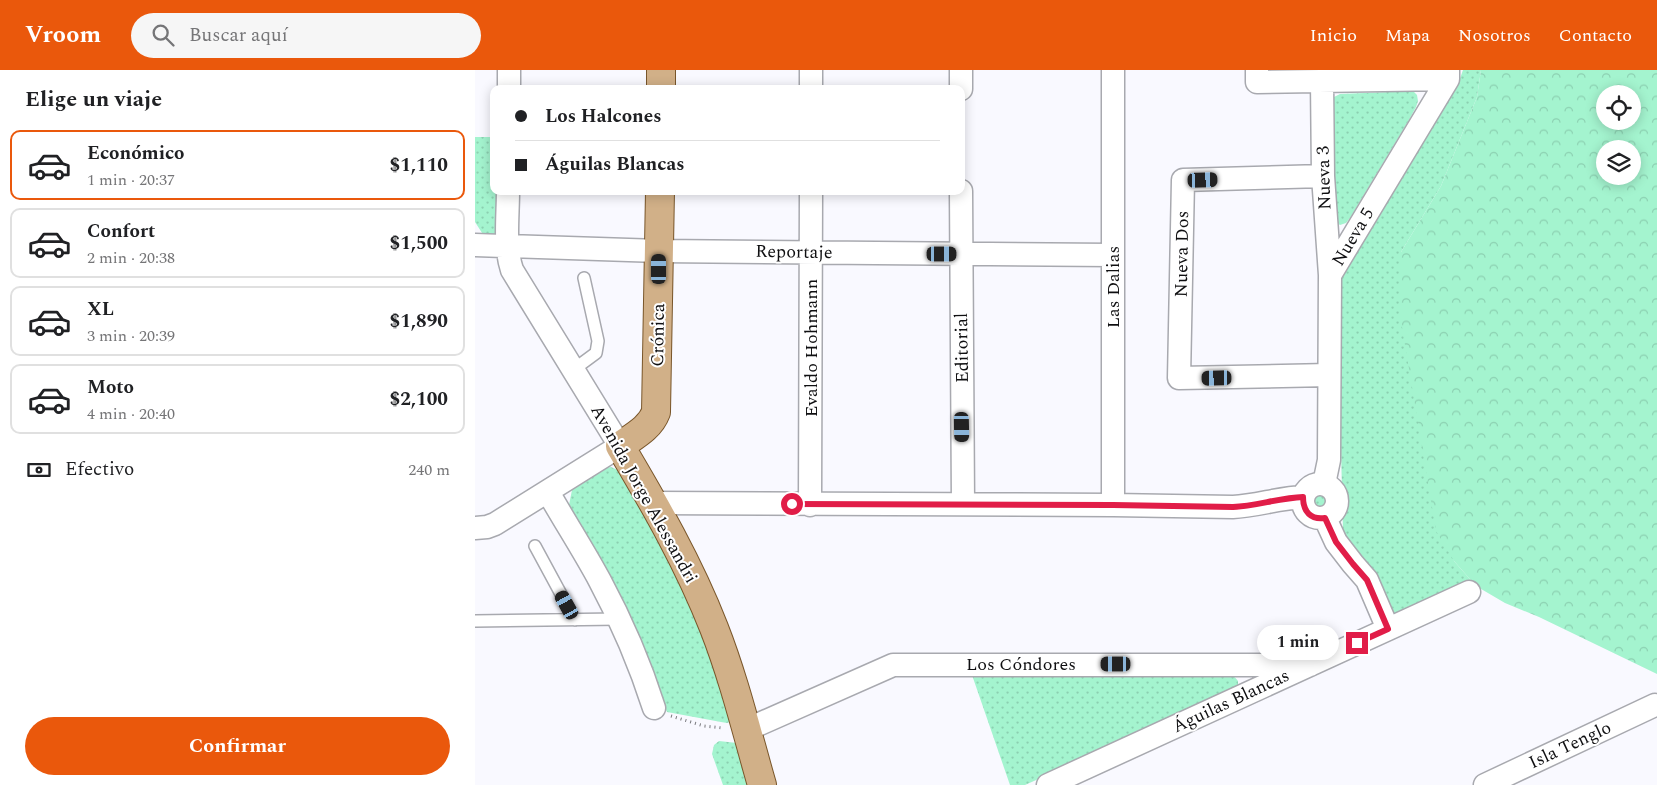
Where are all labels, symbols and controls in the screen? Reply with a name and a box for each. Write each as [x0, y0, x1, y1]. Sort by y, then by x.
search box [131, 13, 481, 58]
text: Vroom [25, 17, 101, 53]
icon: search [149, 21, 177, 49]
text: Buscar aquí [189, 21, 288, 50]
text: Inicio [1310, 22, 1357, 49]
text: Mapa [1385, 22, 1430, 49]
text: Nosotros [1458, 22, 1531, 49]
text: Contacto [1559, 22, 1632, 49]
text: Elige un viaje [25, 83, 162, 116]
map controls [1596, 85, 1641, 185]
button: locate [1596, 85, 1641, 130]
text: Los Halcones [545, 102, 662, 131]
text: Económico [87, 139, 184, 168]
button: layers [1596, 140, 1641, 185]
icon: car [27, 143, 72, 188]
street label: Nueva 3 [1309, 145, 1339, 211]
text: Águilas Blancas [545, 150, 685, 179]
text: $1,110 [390, 151, 448, 180]
text: 1 min · 20:37 [87, 168, 175, 192]
car [1187, 172, 1218, 188]
street label: Nueva 5 [1325, 203, 1381, 271]
street label: Nueva Dos [1168, 210, 1196, 298]
text: Confort [87, 217, 155, 246]
icon: car [27, 221, 72, 266]
text: $1,500 [390, 229, 448, 258]
street label: Reportaje [755, 238, 833, 266]
text: 2 min · 20:38 [87, 246, 175, 270]
street label: Las Dalias [1100, 246, 1127, 328]
car [927, 247, 957, 262]
car [651, 254, 666, 284]
street label: Evaldo Hohmann [798, 279, 825, 417]
text: XL [87, 295, 114, 324]
icon: car [27, 299, 72, 344]
street label: Crónica [644, 303, 672, 367]
text: $1,890 [390, 307, 448, 336]
street label: Editorial [948, 313, 976, 383]
text: 3 min · 20:39 [87, 324, 175, 348]
car [1201, 370, 1232, 386]
text: Moto [87, 373, 134, 402]
icon: car [27, 377, 72, 422]
text: $2,100 [390, 385, 448, 414]
street label: Avenida Jorge Alessandri [584, 400, 704, 588]
text: 4 min · 20:40 [87, 402, 175, 426]
car [954, 412, 969, 442]
text: Efectivo [65, 455, 134, 484]
icon: cash [25, 456, 53, 484]
text: 240 m [408, 458, 450, 482]
route start [781, 493, 803, 515]
car [553, 588, 580, 622]
callout: 1 min [1257, 626, 1339, 660]
text: 1 min [1277, 630, 1319, 654]
route end [1346, 632, 1368, 654]
street label: Los Cóndores [966, 651, 1076, 678]
car [1101, 657, 1131, 672]
street label: Águilas Blancas [1168, 662, 1294, 740]
street label: Isla Tenglo [1524, 714, 1616, 776]
button: Confirmar [25, 717, 450, 775]

